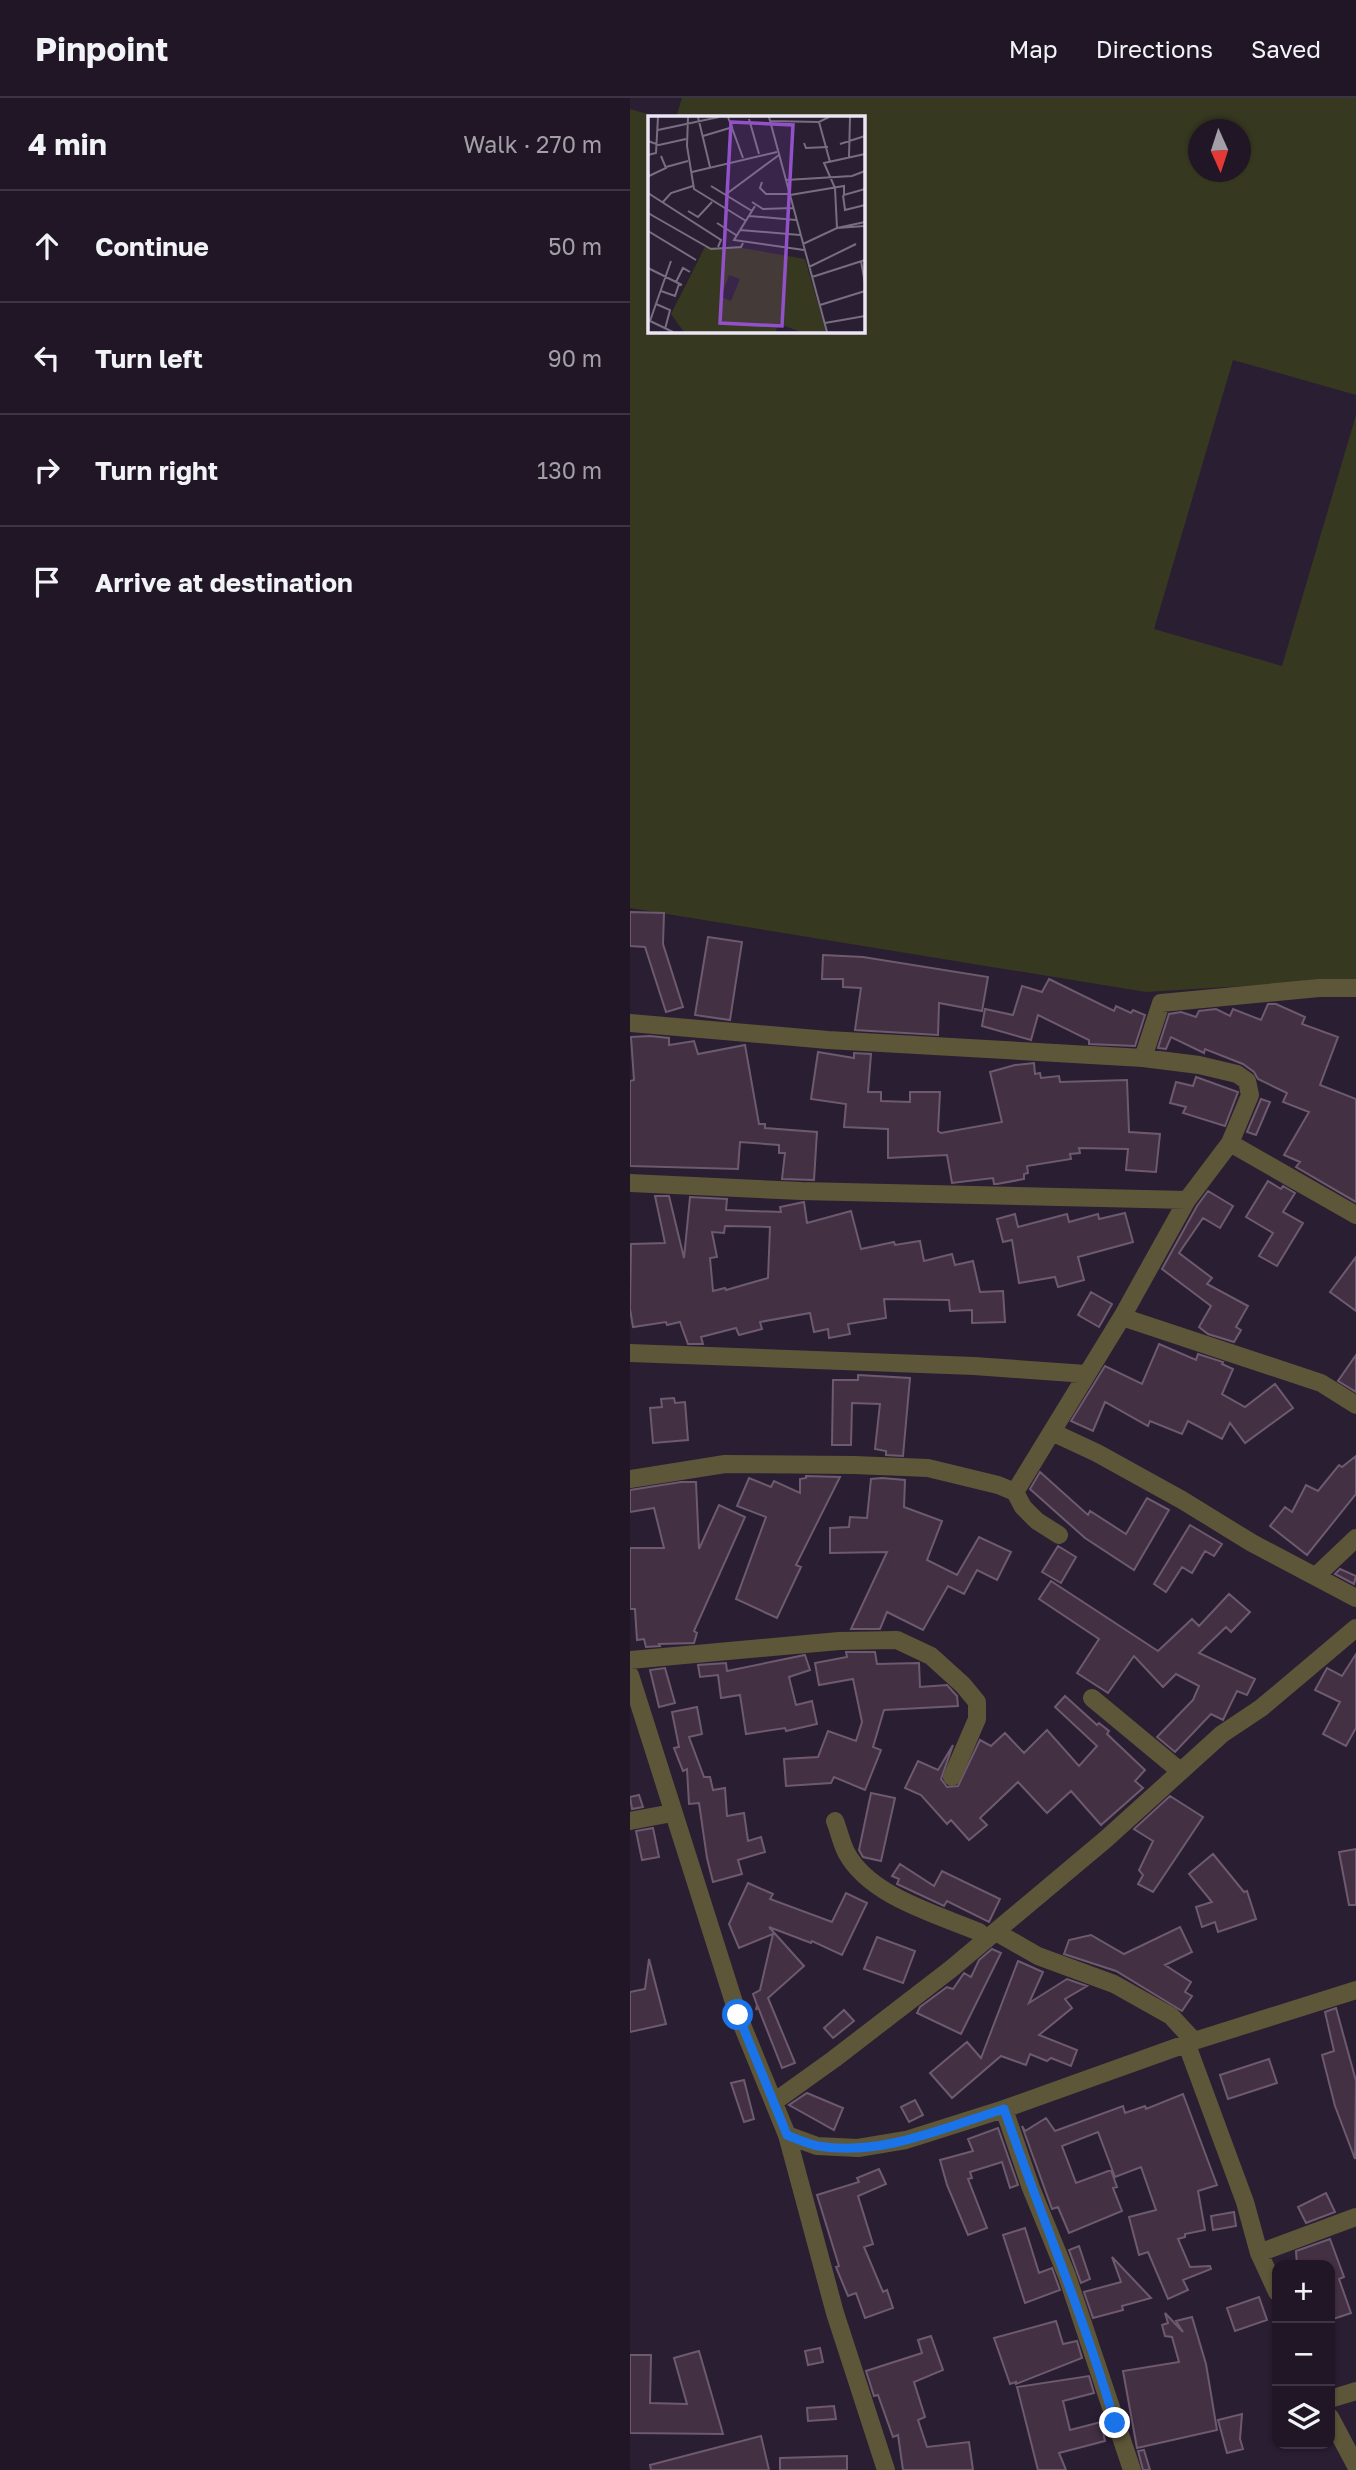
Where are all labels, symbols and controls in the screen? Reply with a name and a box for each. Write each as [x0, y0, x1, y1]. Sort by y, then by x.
text: Pinpoint [35, 29, 168, 68]
text: Map [1009, 34, 1058, 63]
text: Directions [1096, 34, 1213, 63]
text: Saved [1251, 34, 1321, 63]
inset map [648, 116, 864, 332]
north arrow [1188, 119, 1251, 182]
text: 4 min [28, 126, 107, 162]
text: Walk · 270 m [463, 130, 602, 158]
icon: ahead [28, 227, 66, 265]
text: Continue [95, 231, 209, 262]
text: 50 m [548, 232, 602, 260]
icon: left [28, 339, 66, 377]
text: Turn left [95, 343, 203, 374]
text: 90 m [548, 344, 602, 372]
icon: right [28, 451, 66, 489]
text: Turn right [95, 455, 218, 486]
text: 130 m [537, 456, 602, 484]
icon: arrive [28, 563, 66, 601]
text: Arrive at destination [95, 567, 353, 598]
route start [722, 1999, 753, 2030]
map controls [1272, 2260, 1335, 2449]
button: + [1272, 2260, 1335, 2323]
button: − [1272, 2323, 1335, 2386]
button: layers [1272, 2386, 1335, 2449]
route end [1099, 2407, 1130, 2438]

